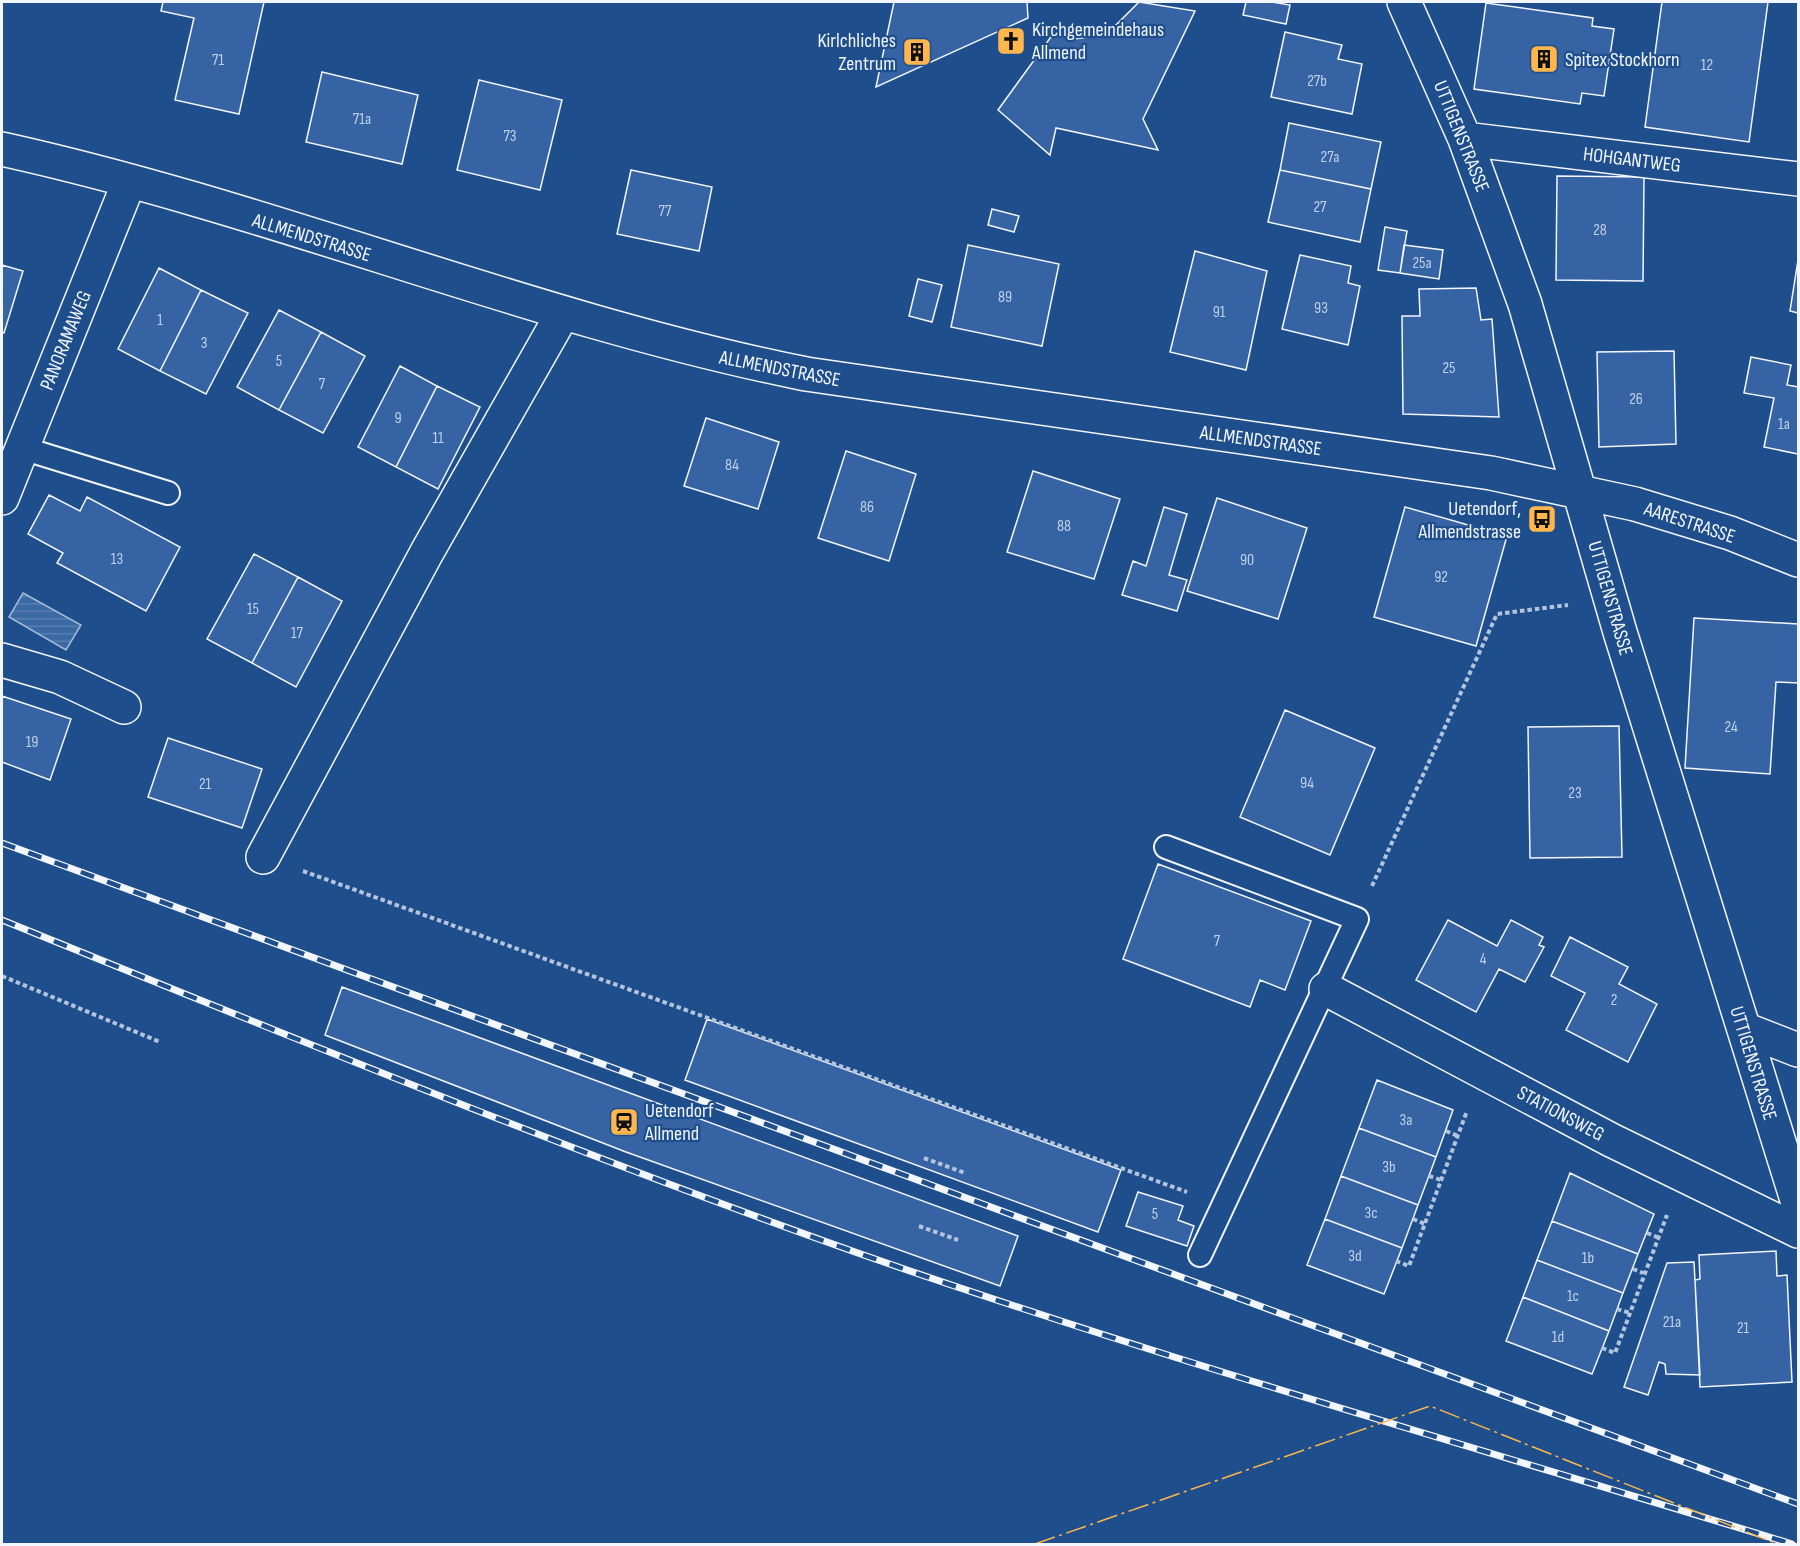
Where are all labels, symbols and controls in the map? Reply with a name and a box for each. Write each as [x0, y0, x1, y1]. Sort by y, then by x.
place label: Kirchgemeindehaus Allmend [1031, 18, 1164, 65]
church icon: Kirchgemeindehaus Allmend [995, 25, 1027, 57]
place label: Kirlchliches Zentrum [818, 29, 896, 76]
building icon: Kirlchliches Zentrum [901, 36, 933, 68]
building icon: Spitex Stockhorn [1528, 43, 1560, 75]
place label: Spitex Stockhorn [1565, 48, 1680, 72]
house number: 71 [212, 51, 224, 70]
house number: 12 [1701, 56, 1713, 75]
house number: 27b [1307, 72, 1327, 91]
street label: UTTIGENSTRASSE [1428, 77, 1494, 196]
house number: 71a [353, 110, 371, 129]
house number: 73 [503, 127, 517, 146]
street label: HOHGANTWEG [1582, 142, 1682, 178]
house number: 27a [1321, 148, 1339, 167]
house number: 27 [1313, 198, 1327, 217]
house number: 77 [659, 202, 672, 221]
street label: ALLMENDSTRASSE [249, 208, 374, 267]
house number: 28 [1593, 221, 1607, 240]
house number: 25a [1412, 254, 1432, 273]
street label: PANORAMAWEG [35, 287, 97, 394]
house number: 89 [998, 288, 1012, 307]
house number: 93 [1314, 299, 1328, 318]
house number: 91 [1213, 303, 1226, 322]
house number: 1 [157, 311, 163, 330]
house number: 3 [201, 334, 207, 353]
street label: ALLMENDSTRASSE [716, 345, 842, 392]
house number: 5 [276, 352, 282, 371]
house number: 25 [1442, 359, 1456, 378]
house number: 7 [319, 375, 326, 394]
house number: 26 [1629, 390, 1643, 409]
house number: 9 [394, 409, 402, 428]
house number: 1a [1778, 415, 1790, 434]
street label: ALLMENDSTRASSE [1197, 420, 1323, 461]
house number: 11 [432, 429, 444, 448]
house number: 84 [725, 456, 739, 475]
place label: Uetendorf, Allmendstrasse [1417, 497, 1521, 544]
street label: AARESTRASSE [1640, 497, 1738, 549]
house number: 86 [860, 498, 874, 517]
bus stop icon: Uetendorf, Allmendstrasse [1526, 503, 1558, 535]
house number: 88 [1057, 517, 1071, 536]
street label: UTTIGENSTRASSE [1582, 538, 1638, 658]
house number: 13 [111, 550, 123, 569]
house number: 90 [1240, 551, 1254, 570]
house number: 92 [1434, 568, 1448, 587]
house number: 15 [247, 600, 259, 619]
house number: 17 [291, 624, 304, 643]
house number: 24 [1724, 718, 1738, 737]
house number: 19 [26, 733, 38, 752]
house number: 94 [1300, 774, 1314, 793]
house number: 21 [199, 775, 212, 794]
house number: 23 [1568, 784, 1582, 803]
house number: 7 [1214, 932, 1221, 951]
house number: 4 [1480, 950, 1487, 969]
house number: 2 [1611, 991, 1617, 1010]
street label: UTTIGENSTRASSE [1724, 1003, 1782, 1123]
street label: STATIONSWEG [1513, 1081, 1608, 1147]
place label: Uetendorf Allmend [644, 1099, 714, 1146]
station icon: Uetendorf Allmend [608, 1106, 640, 1138]
house number: 3a [1400, 1111, 1412, 1130]
house number: 3b [1382, 1158, 1396, 1177]
house number: 3c [1364, 1204, 1378, 1223]
house number: 5 [1152, 1205, 1158, 1224]
house number: 3d [1348, 1247, 1362, 1266]
house number: 1b [1582, 1249, 1594, 1268]
house number: 1c [1567, 1287, 1579, 1306]
house number: 21a [1663, 1313, 1681, 1332]
house number: 21 [1737, 1319, 1750, 1338]
house number: 1d [1552, 1328, 1564, 1347]

